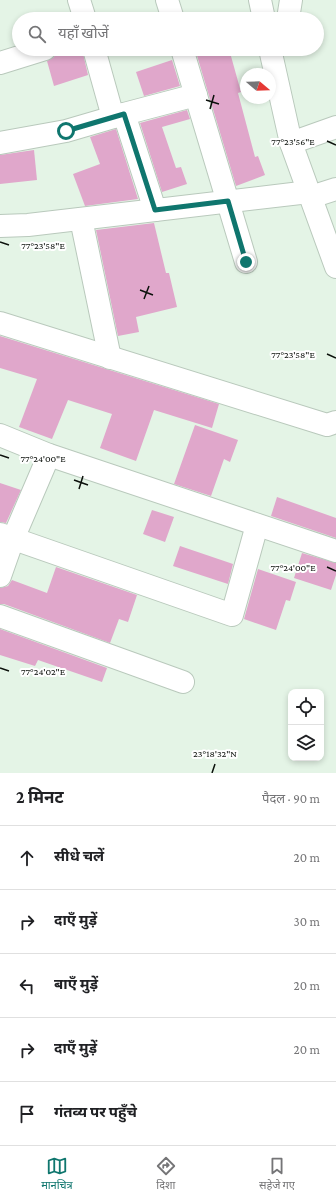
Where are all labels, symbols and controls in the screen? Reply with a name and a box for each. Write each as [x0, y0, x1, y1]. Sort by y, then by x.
search box [12, 12, 324, 56]
icon: search [26, 23, 48, 45]
text: यहाँ खोजें [58, 25, 109, 41]
north arrow [240, 68, 276, 104]
route start [57, 122, 75, 140]
text: 77°23'56"E [271, 136, 315, 147]
text: 77°23'58"E [21, 240, 65, 251]
route end [237, 253, 255, 271]
text: 77°23'58"E [271, 349, 315, 360]
text: 77°24'00"E [20, 453, 66, 464]
text: 77°24'00"E [270, 562, 316, 573]
text: 77°24'02"E [21, 666, 66, 677]
map controls [288, 689, 324, 761]
button: locate [288, 689, 324, 725]
button: layers [288, 725, 324, 761]
text: 23°18'32"N [193, 748, 237, 759]
text: 2 मिनट [16, 788, 64, 807]
text: पैदल · 90 m [262, 791, 320, 806]
icon: ahead [16, 847, 38, 869]
text: सीधे चलें [54, 848, 104, 864]
text: 20 m [294, 850, 320, 865]
icon: right [16, 911, 38, 933]
text: दाएँ मुड़ें [54, 912, 97, 928]
text: 30 m [294, 914, 320, 929]
icon: left [16, 975, 38, 997]
text: बाएँ मुड़ें [54, 976, 98, 992]
text: 20 m [294, 978, 320, 993]
icon: right [16, 1039, 38, 1061]
text: दाएँ मुड़ें [54, 1040, 97, 1056]
text: 20 m [294, 1042, 320, 1057]
icon: arrive [16, 1103, 38, 1125]
text: गंतव्य पर पहुँचे [54, 1104, 137, 1120]
tab: मानचित्र [41, 1155, 73, 1193]
tab: दिशा [155, 1155, 177, 1193]
tab: सहेजे गए [259, 1155, 295, 1193]

